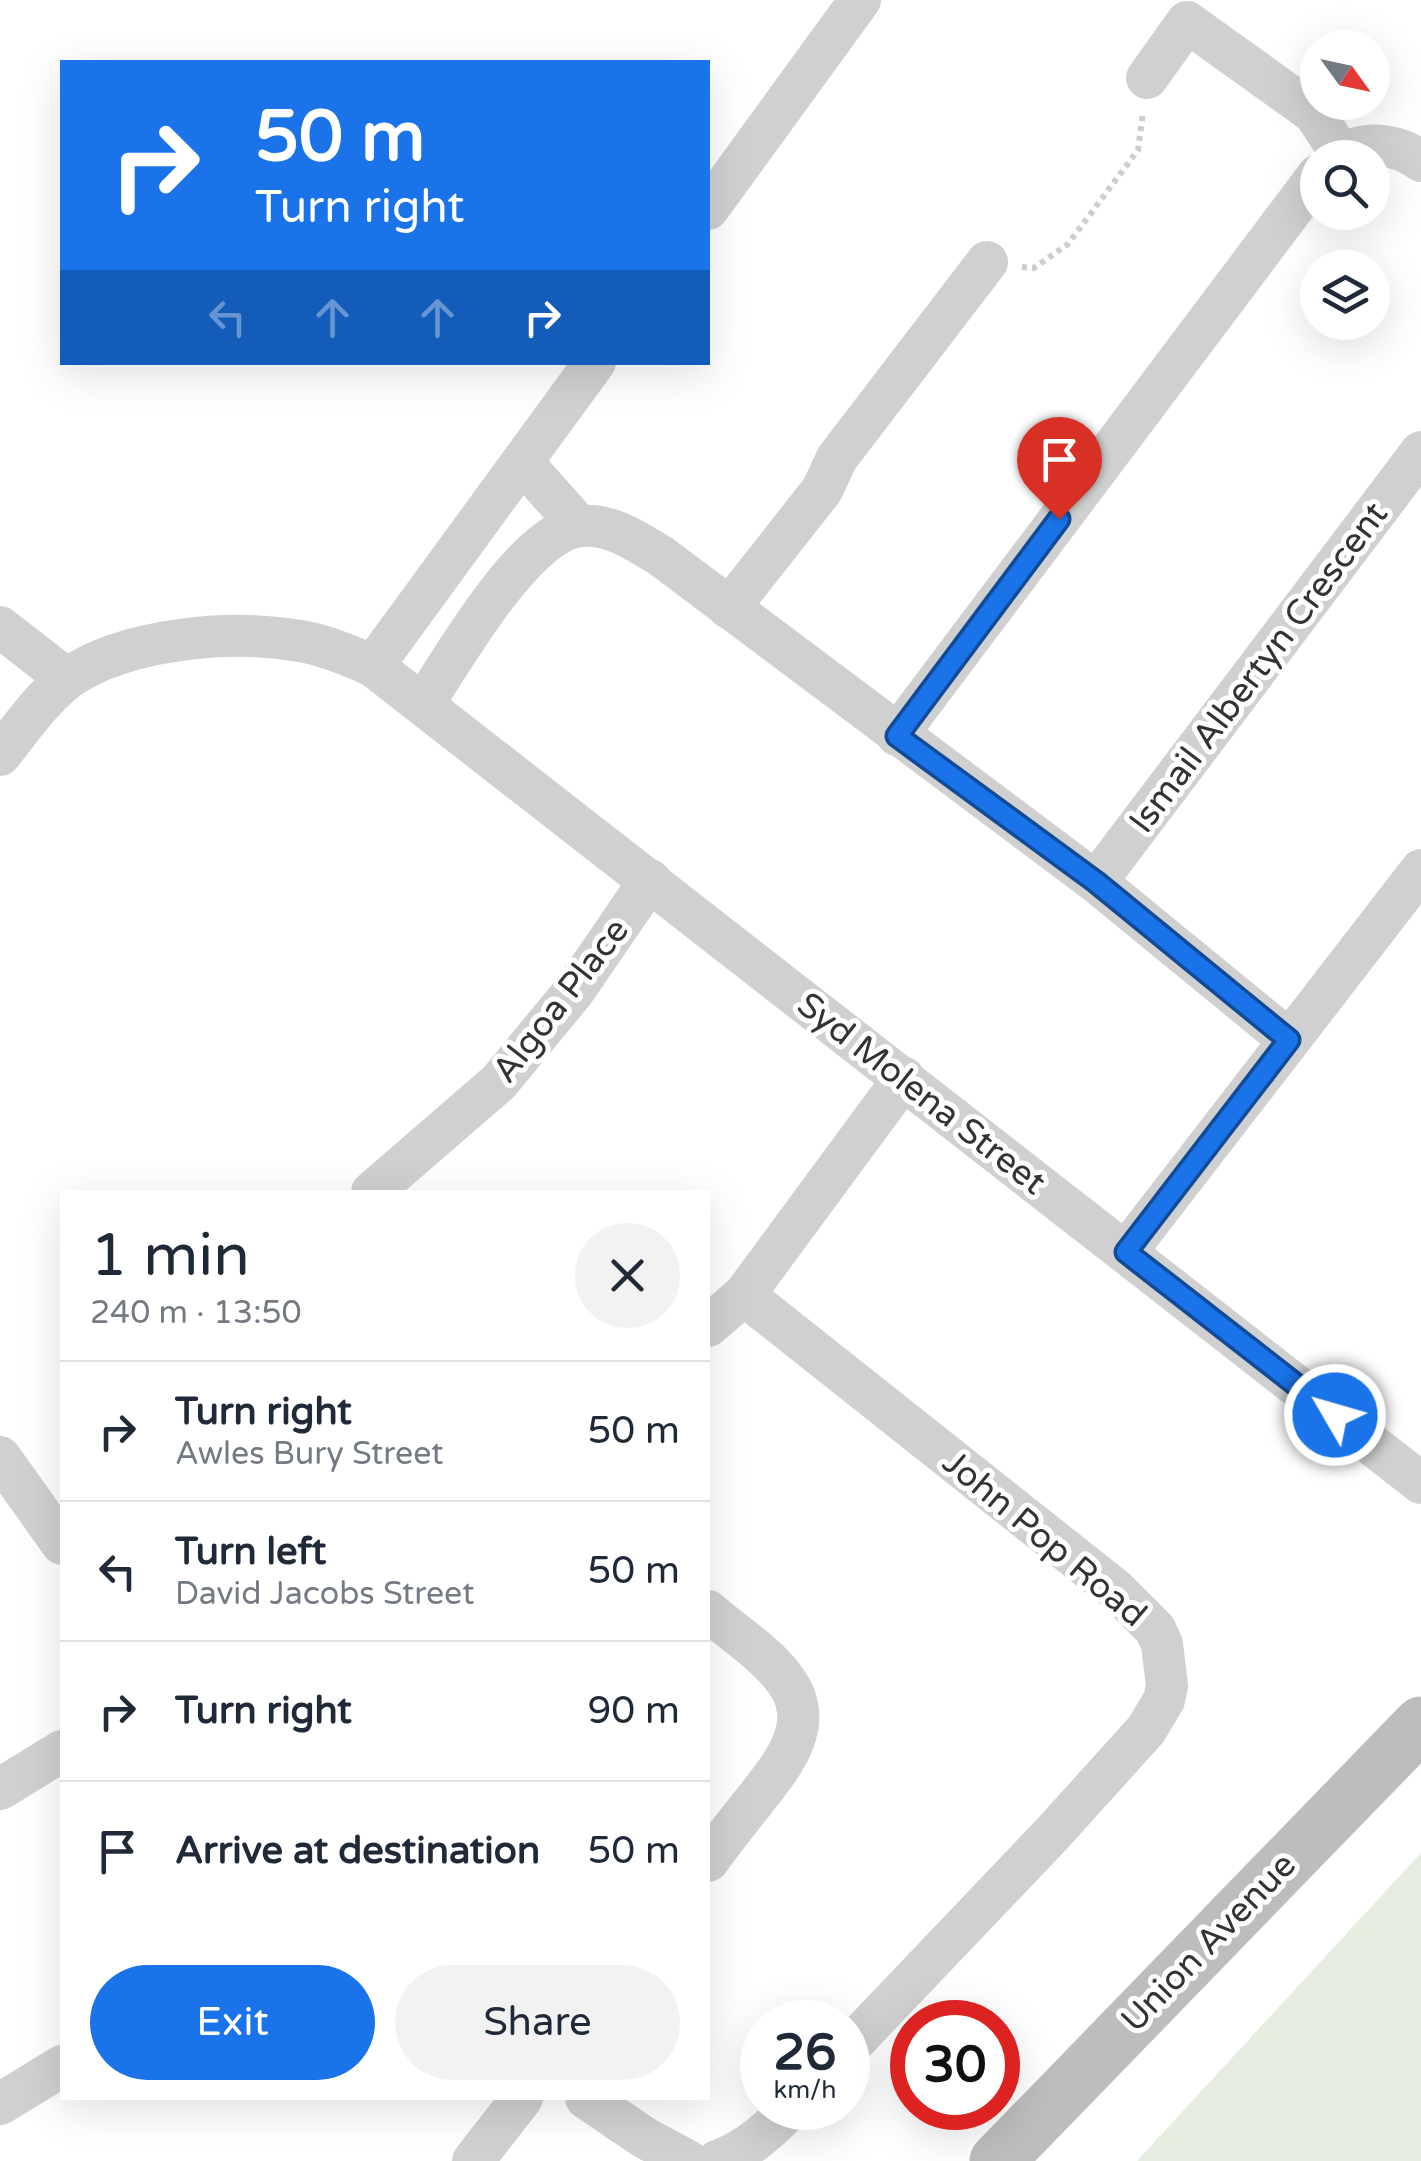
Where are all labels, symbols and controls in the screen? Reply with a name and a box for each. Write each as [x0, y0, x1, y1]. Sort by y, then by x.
north arrow [1300, 30, 1390, 120]
map controls [1300, 30, 1390, 340]
text: 50 m [255, 96, 425, 180]
icon: right [90, 100, 220, 230]
button: search [1300, 140, 1390, 230]
text: Turn right [255, 181, 464, 235]
button: layers [1300, 250, 1390, 340]
icon: left [200, 290, 255, 345]
icon: ahead [305, 290, 360, 345]
icon: ahead [410, 290, 465, 345]
icon: right [515, 290, 570, 345]
pin [1017, 417, 1102, 520]
icon: arrive [1032, 432, 1087, 487]
street label: Ismail Albertyn Crescent [1121, 494, 1397, 841]
street label: Algoa Place [484, 910, 638, 1091]
street label: Syd Molena Street [789, 984, 1054, 1204]
text: 1 min [90, 1220, 250, 1292]
button: close [575, 1223, 680, 1328]
text: 240 m · 13:50 [90, 1294, 302, 1332]
position arrow [1283, 1363, 1387, 1467]
text: Turn right [175, 1389, 352, 1435]
icon: right [90, 1404, 145, 1459]
text: 50 m [588, 1408, 680, 1454]
text: Awles Bury Street [175, 1435, 443, 1473]
street label: John Pop Road [934, 1441, 1155, 1636]
text: Turn left [175, 1529, 326, 1575]
icon: left [90, 1544, 145, 1599]
text: 50 m [588, 1548, 680, 1594]
text: David Jacobs Street [175, 1575, 474, 1613]
icon: right [90, 1684, 145, 1739]
text: Turn right [175, 1688, 352, 1734]
text: 90 m [588, 1688, 680, 1734]
icon: arrive [90, 1824, 145, 1879]
text: Arrive at destination [175, 1828, 540, 1874]
text: 50 m [588, 1828, 680, 1874]
street label: Union Avenue [1113, 1844, 1305, 2041]
button: Exit [90, 1965, 375, 2080]
button: Share [395, 1965, 680, 2080]
speed limit sign: 30 [890, 2000, 1020, 2130]
text: 26 [774, 2023, 836, 2083]
text: km/h [774, 2075, 836, 2105]

